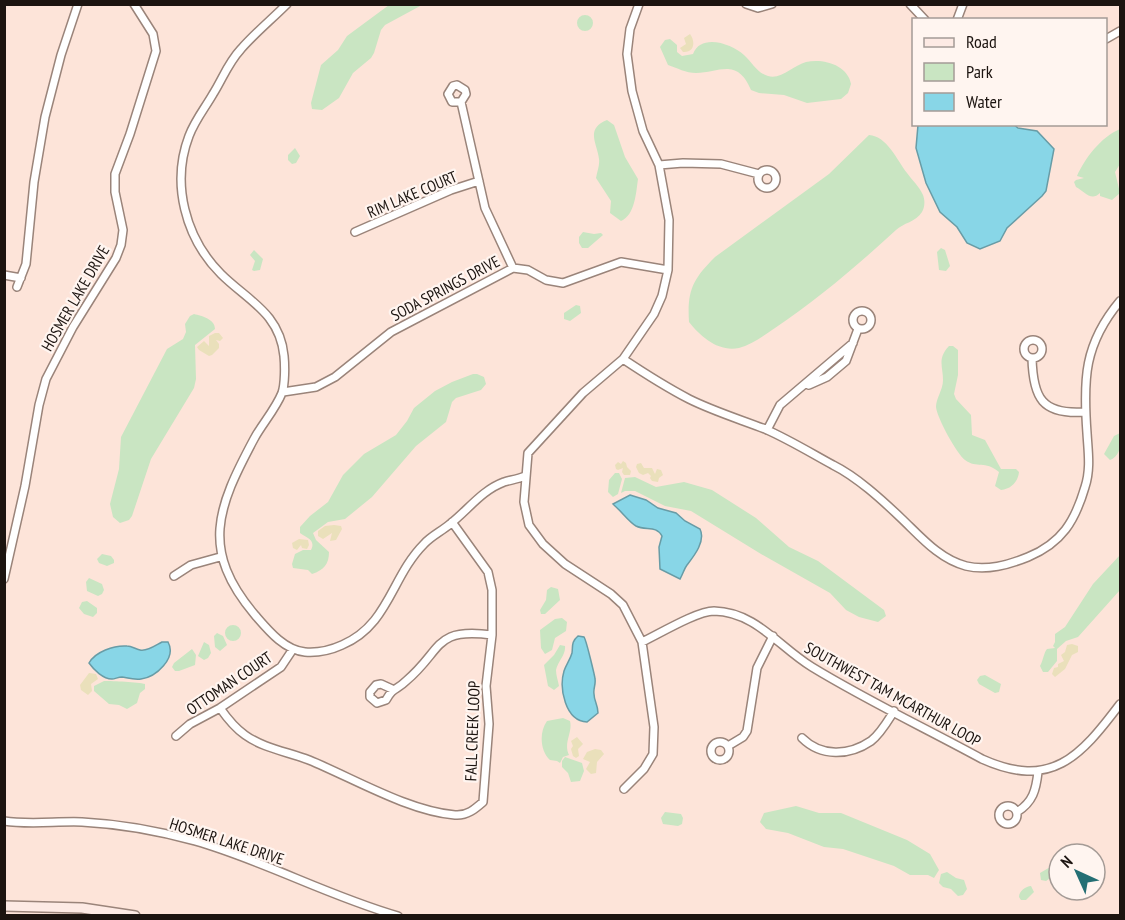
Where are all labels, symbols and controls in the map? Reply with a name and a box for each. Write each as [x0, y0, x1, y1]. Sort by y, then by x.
legend [912, 18, 1107, 126]
text: Road [966, 30, 997, 53]
text: Park [966, 60, 993, 83]
text: Water [966, 90, 1002, 113]
street label: RIM LAKE COURT [364, 166, 460, 222]
street label: HOSMER LAKE DRIVE [37, 241, 113, 354]
street label: SODA SPRINGS DRIVE [387, 251, 503, 325]
street label: SOUTHWEST TAM MCARTHUR LOOP [801, 637, 985, 751]
street label: OTTOMAN COURT [182, 647, 276, 719]
street label: FALL CREEK LOOP [460, 680, 484, 782]
street label: HOSMER LAKE DRIVE [167, 813, 287, 869]
north arrow [1047, 842, 1107, 902]
text: N [1056, 851, 1077, 872]

